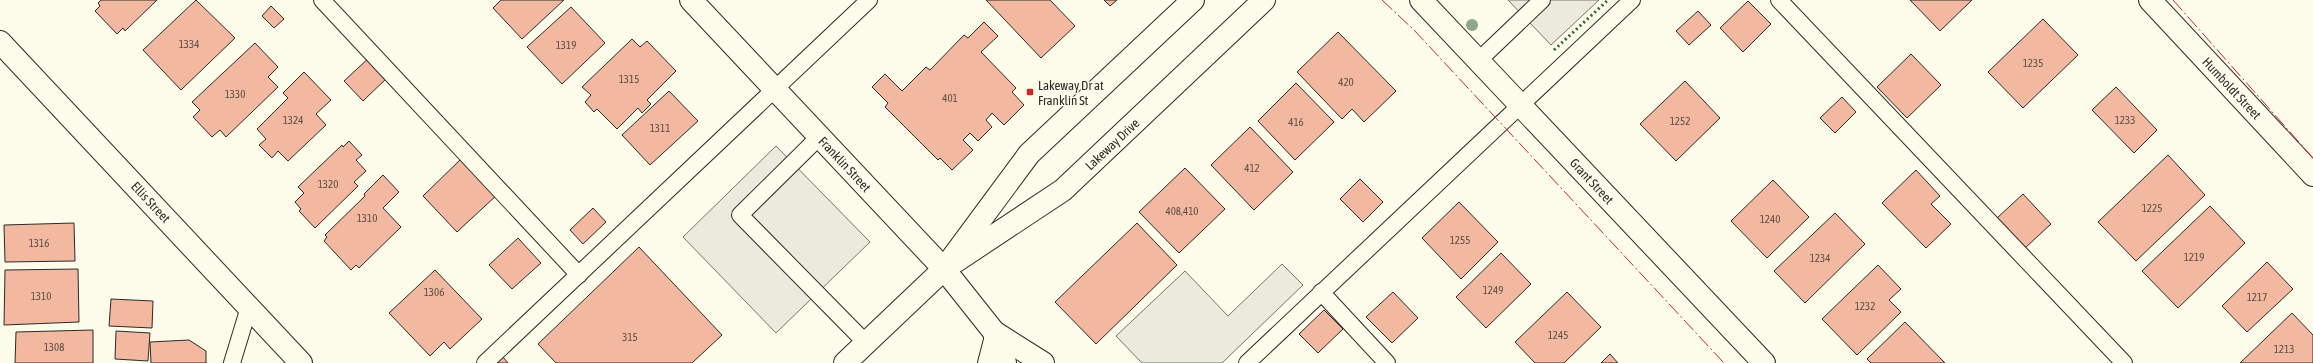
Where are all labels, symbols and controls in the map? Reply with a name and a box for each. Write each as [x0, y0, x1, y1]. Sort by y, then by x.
house number: 1334 [179, 38, 199, 50]
house number: 1319 [556, 39, 576, 51]
street label: Humboldt Street [2199, 54, 2264, 123]
house number: 1235 [2023, 57, 2043, 69]
house number: 1315 [619, 73, 639, 85]
house number: 420 [1338, 76, 1354, 88]
place label: Lakeway Dr at Franklin St [1038, 78, 1104, 108]
marker: Lakeway Dr at Franklin St [1025, 87, 1035, 97]
house number: 1330 [225, 88, 245, 100]
house number: 401 [942, 92, 958, 104]
house number: 1324 [283, 114, 303, 126]
house number: 1233 [2115, 114, 2135, 126]
house number: 1252 [1670, 115, 1690, 127]
street label: Lakeway Drive [1082, 116, 1143, 173]
house number: 416 [1288, 116, 1304, 128]
house number: 1311 [650, 122, 670, 134]
street label: Franklin Street [815, 134, 874, 195]
street label: Grant Street [1567, 155, 1617, 207]
house number: 412 [1244, 162, 1260, 174]
house number: 1320 [318, 178, 338, 190]
street label: Ellis Street [128, 179, 173, 226]
house number: 1225 [2142, 202, 2162, 214]
house number: 408,410 [1166, 205, 1198, 217]
house number: 1310 [357, 212, 377, 224]
house number: 1240 [1760, 213, 1780, 225]
house number: 1255 [1450, 234, 1470, 246]
house number: 1316 [29, 237, 49, 249]
house number: 1219 [2184, 251, 2204, 263]
house number: 1234 [1810, 252, 1830, 264]
house number: 1249 [1483, 284, 1503, 296]
house number: 1306 [424, 286, 444, 298]
house number: 1310 [31, 290, 51, 302]
house number: 1217 [2247, 291, 2267, 303]
house number: 1232 [1855, 300, 1875, 312]
house number: 1245 [1548, 329, 1568, 341]
house number: 315 [622, 331, 638, 343]
house number: 1308 [44, 341, 64, 353]
house number: 1213 [2274, 343, 2294, 355]

